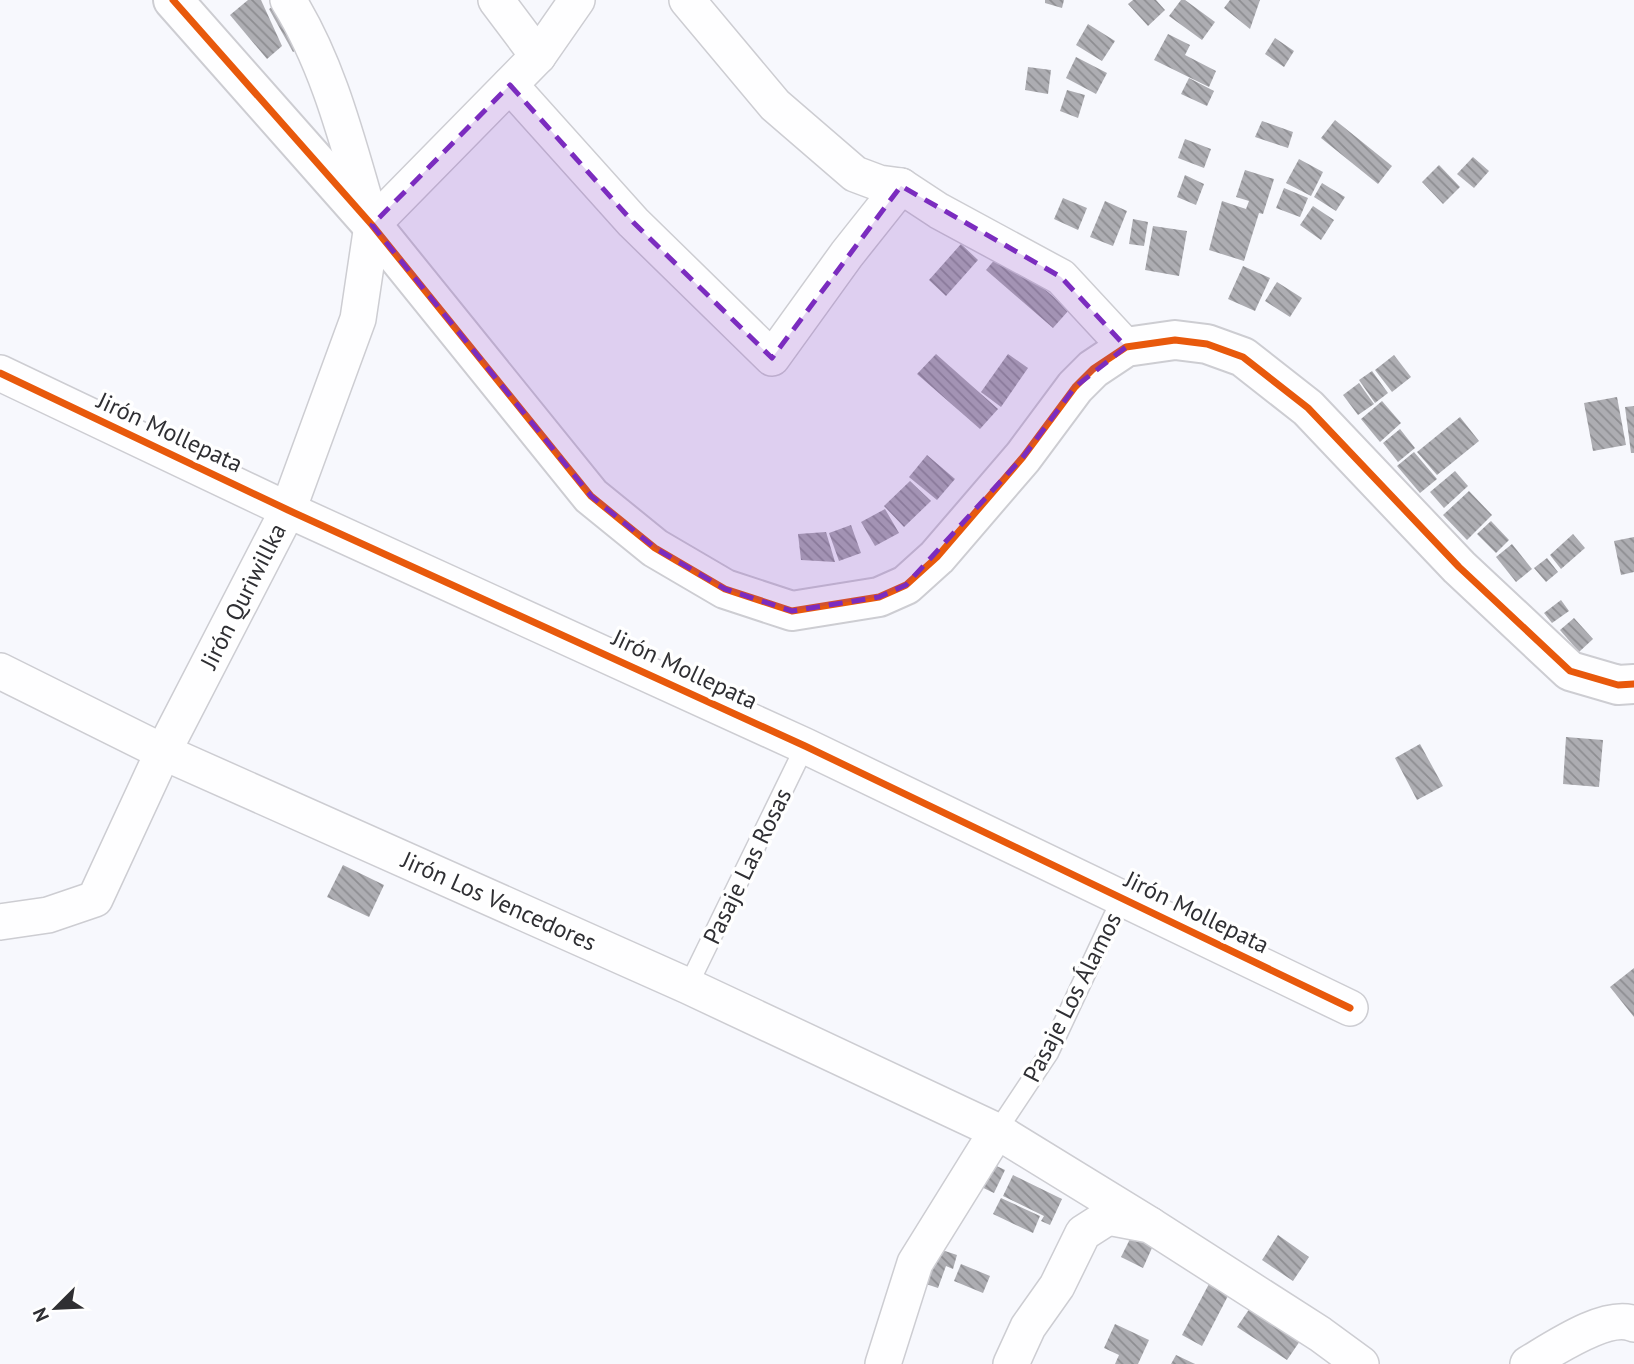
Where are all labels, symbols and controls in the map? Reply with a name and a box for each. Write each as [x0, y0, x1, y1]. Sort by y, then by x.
street label: Jirón Mollepata [91, 384, 248, 479]
street label: Jirón Quriwillka [193, 518, 293, 675]
street label: Jirón Mollepata [606, 621, 763, 716]
street label: Pasaje Las Rosas [696, 783, 798, 949]
street label: Jirón Los Vencedores [396, 844, 601, 958]
street label: Jirón Mollepata [1119, 863, 1274, 960]
street label: Pasaje Los Álamos [1016, 907, 1128, 1087]
north arrow [21, 1273, 91, 1343]
text: N [27, 1304, 54, 1325]

